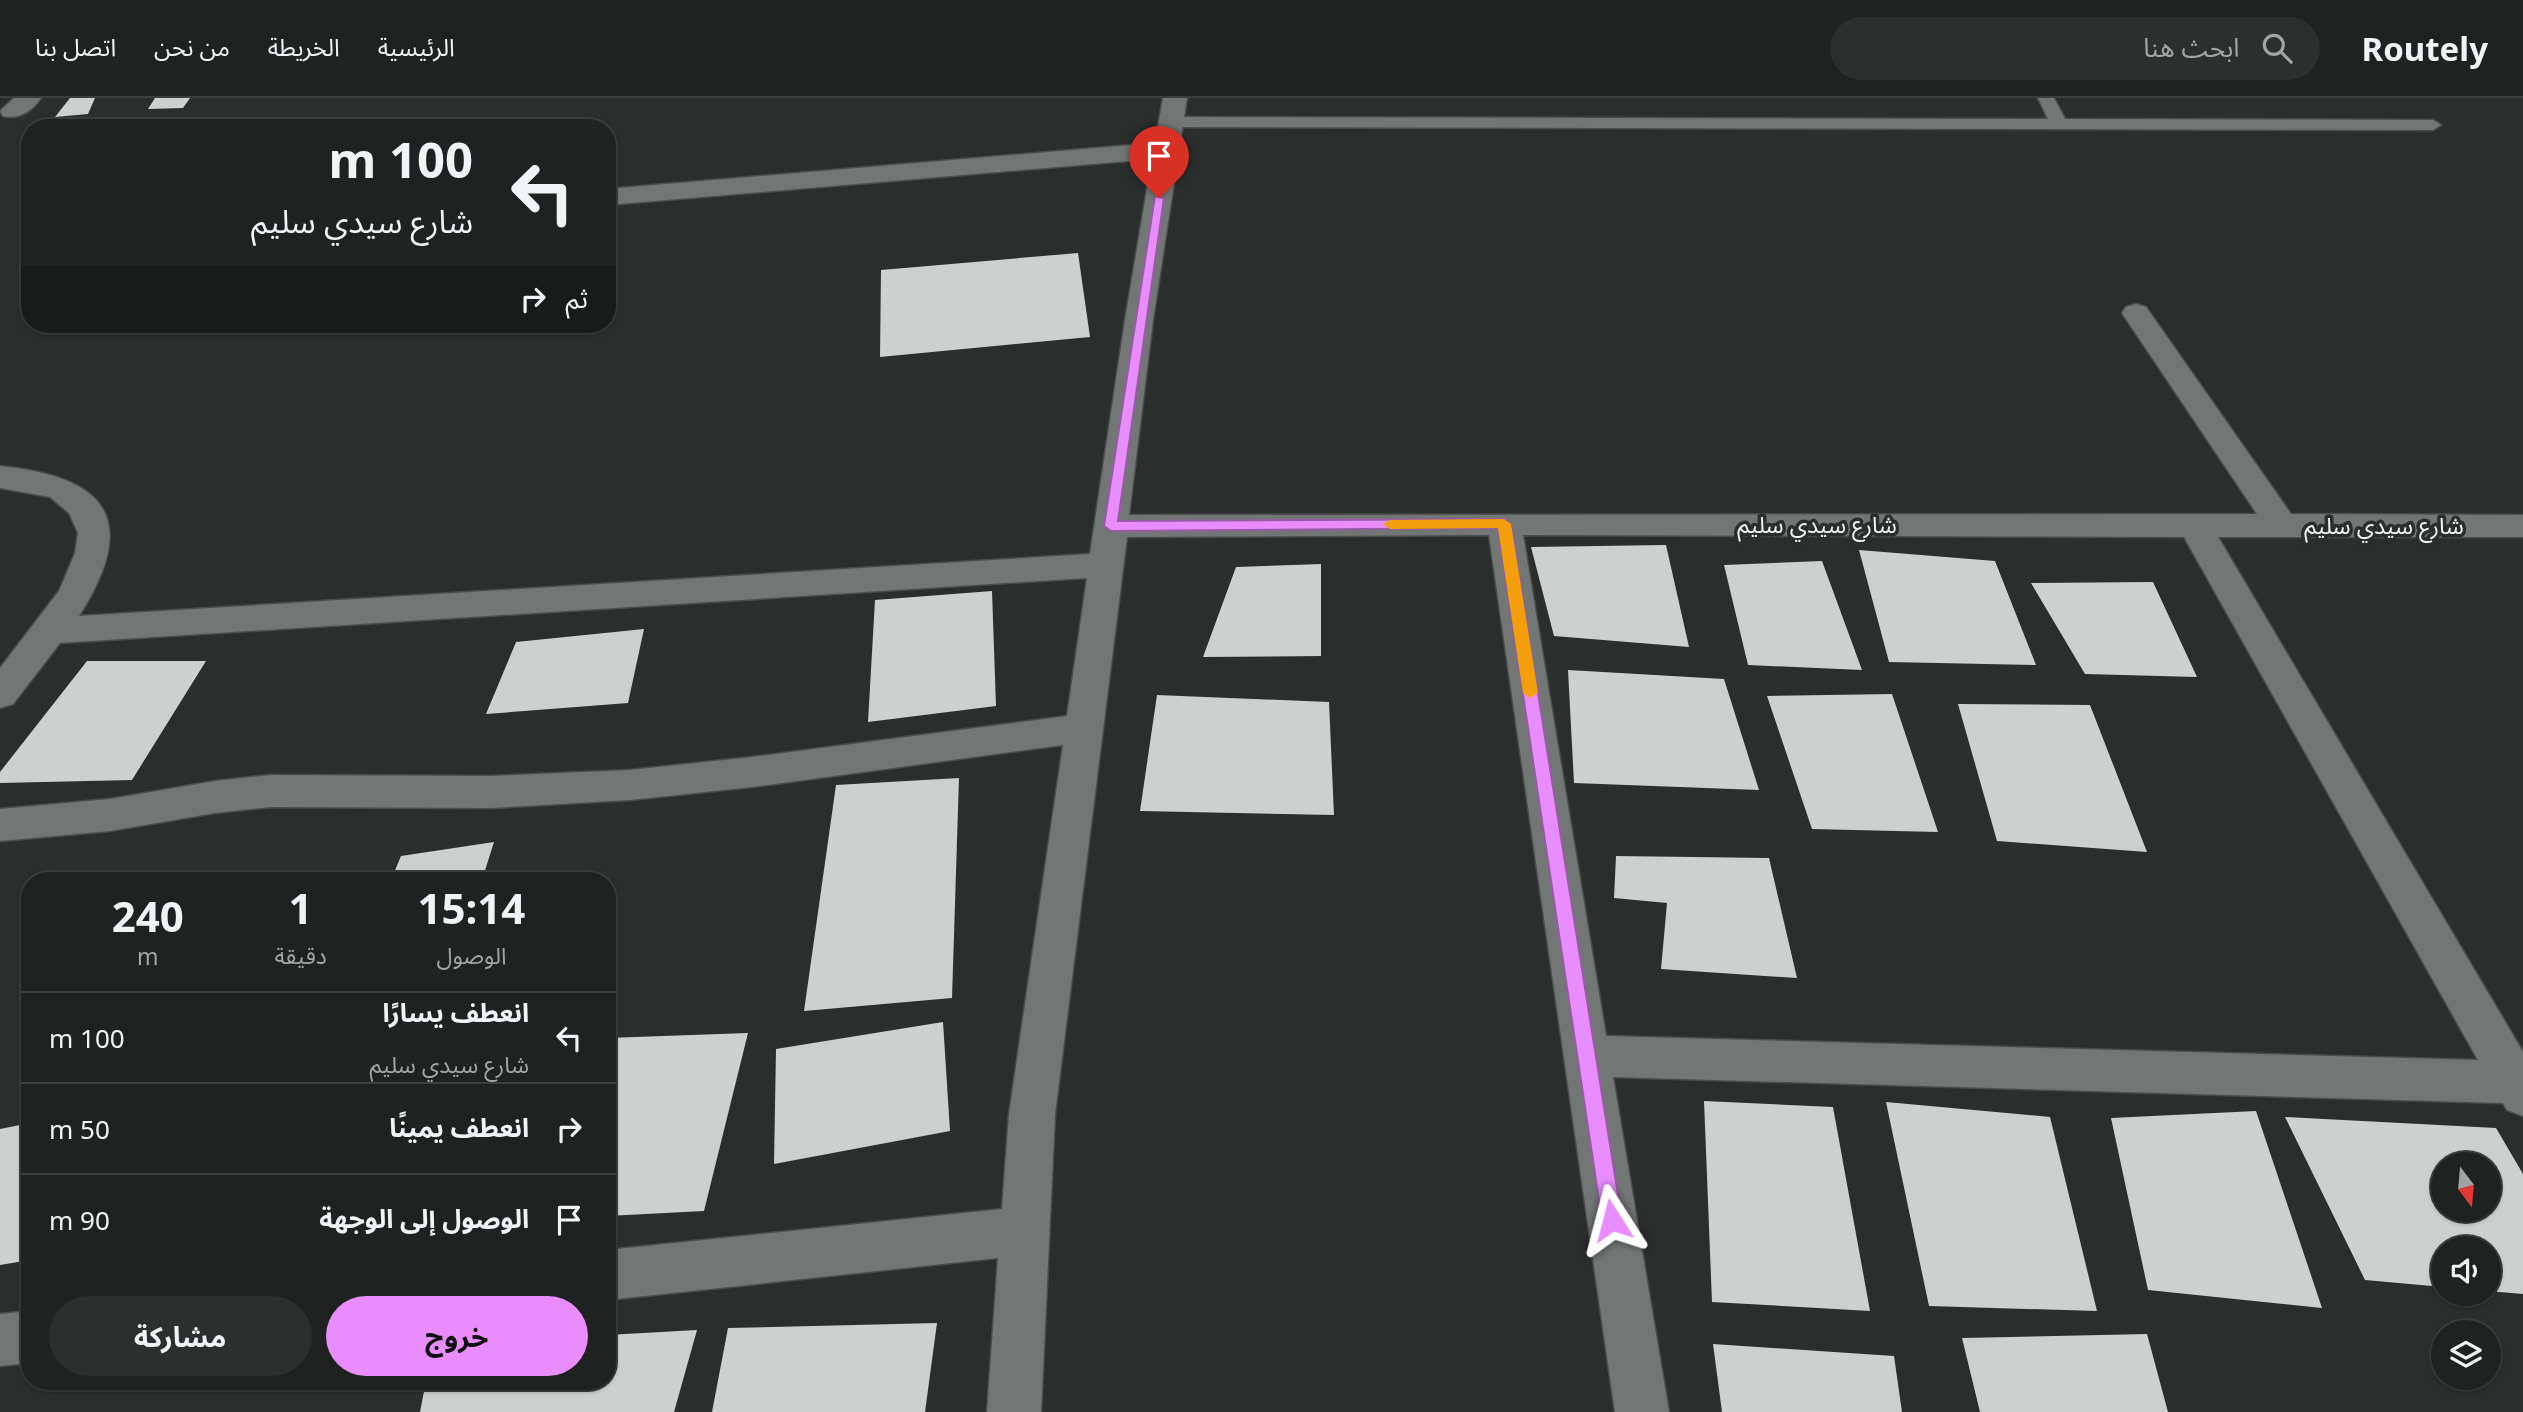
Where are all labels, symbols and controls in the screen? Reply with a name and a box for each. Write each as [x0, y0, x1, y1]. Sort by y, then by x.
search box [1830, 17, 2320, 80]
text: Routely [2362, 26, 2488, 71]
text: ابحث هنا [2143, 29, 2240, 65]
icon: search [2258, 29, 2296, 67]
text: اتصل بنا [35, 30, 116, 63]
text: من نحن [154, 30, 230, 63]
text: الخريطة [268, 30, 340, 63]
text: الرئيسية [378, 30, 455, 63]
text: 100 m [328, 126, 473, 192]
pin [1129, 126, 1189, 198]
icon: arrive [1140, 137, 1178, 175]
icon: left [497, 147, 588, 238]
text: شارع سيدي سليم [251, 199, 473, 242]
icon: right [514, 280, 552, 318]
text: ثم [566, 280, 588, 316]
street label: شارع سيدي سليم [1737, 508, 1897, 542]
street label: شارع سيدي سليم [2304, 509, 2464, 543]
text: 1 [289, 879, 313, 936]
text: 15:14 [417, 879, 525, 936]
text: 240 [112, 887, 184, 944]
text: دقيقة [274, 939, 327, 971]
text: الوصول [436, 939, 506, 971]
text: m [137, 940, 158, 972]
text: انعطف يسارًا [383, 994, 529, 1030]
icon: left [550, 1019, 588, 1057]
text: 100 m [49, 1020, 125, 1056]
text: شارع سيدي سليم [369, 1048, 529, 1080]
text: انعطف يمينًا [389, 1109, 529, 1145]
icon: right [550, 1110, 588, 1148]
text: 50 m [49, 1111, 110, 1147]
north arrow [2431, 1152, 2501, 1222]
map controls [2431, 1152, 2501, 1390]
position arrow [1575, 1183, 1649, 1257]
text: الوصول إلى الوجهة [319, 1200, 529, 1236]
icon: arrive [550, 1201, 588, 1239]
text: 90 m [49, 1202, 110, 1238]
button: sound [2431, 1236, 2501, 1306]
button: مشاركة [49, 1296, 312, 1376]
button: خروج [326, 1296, 588, 1376]
button: layers [2431, 1320, 2501, 1390]

